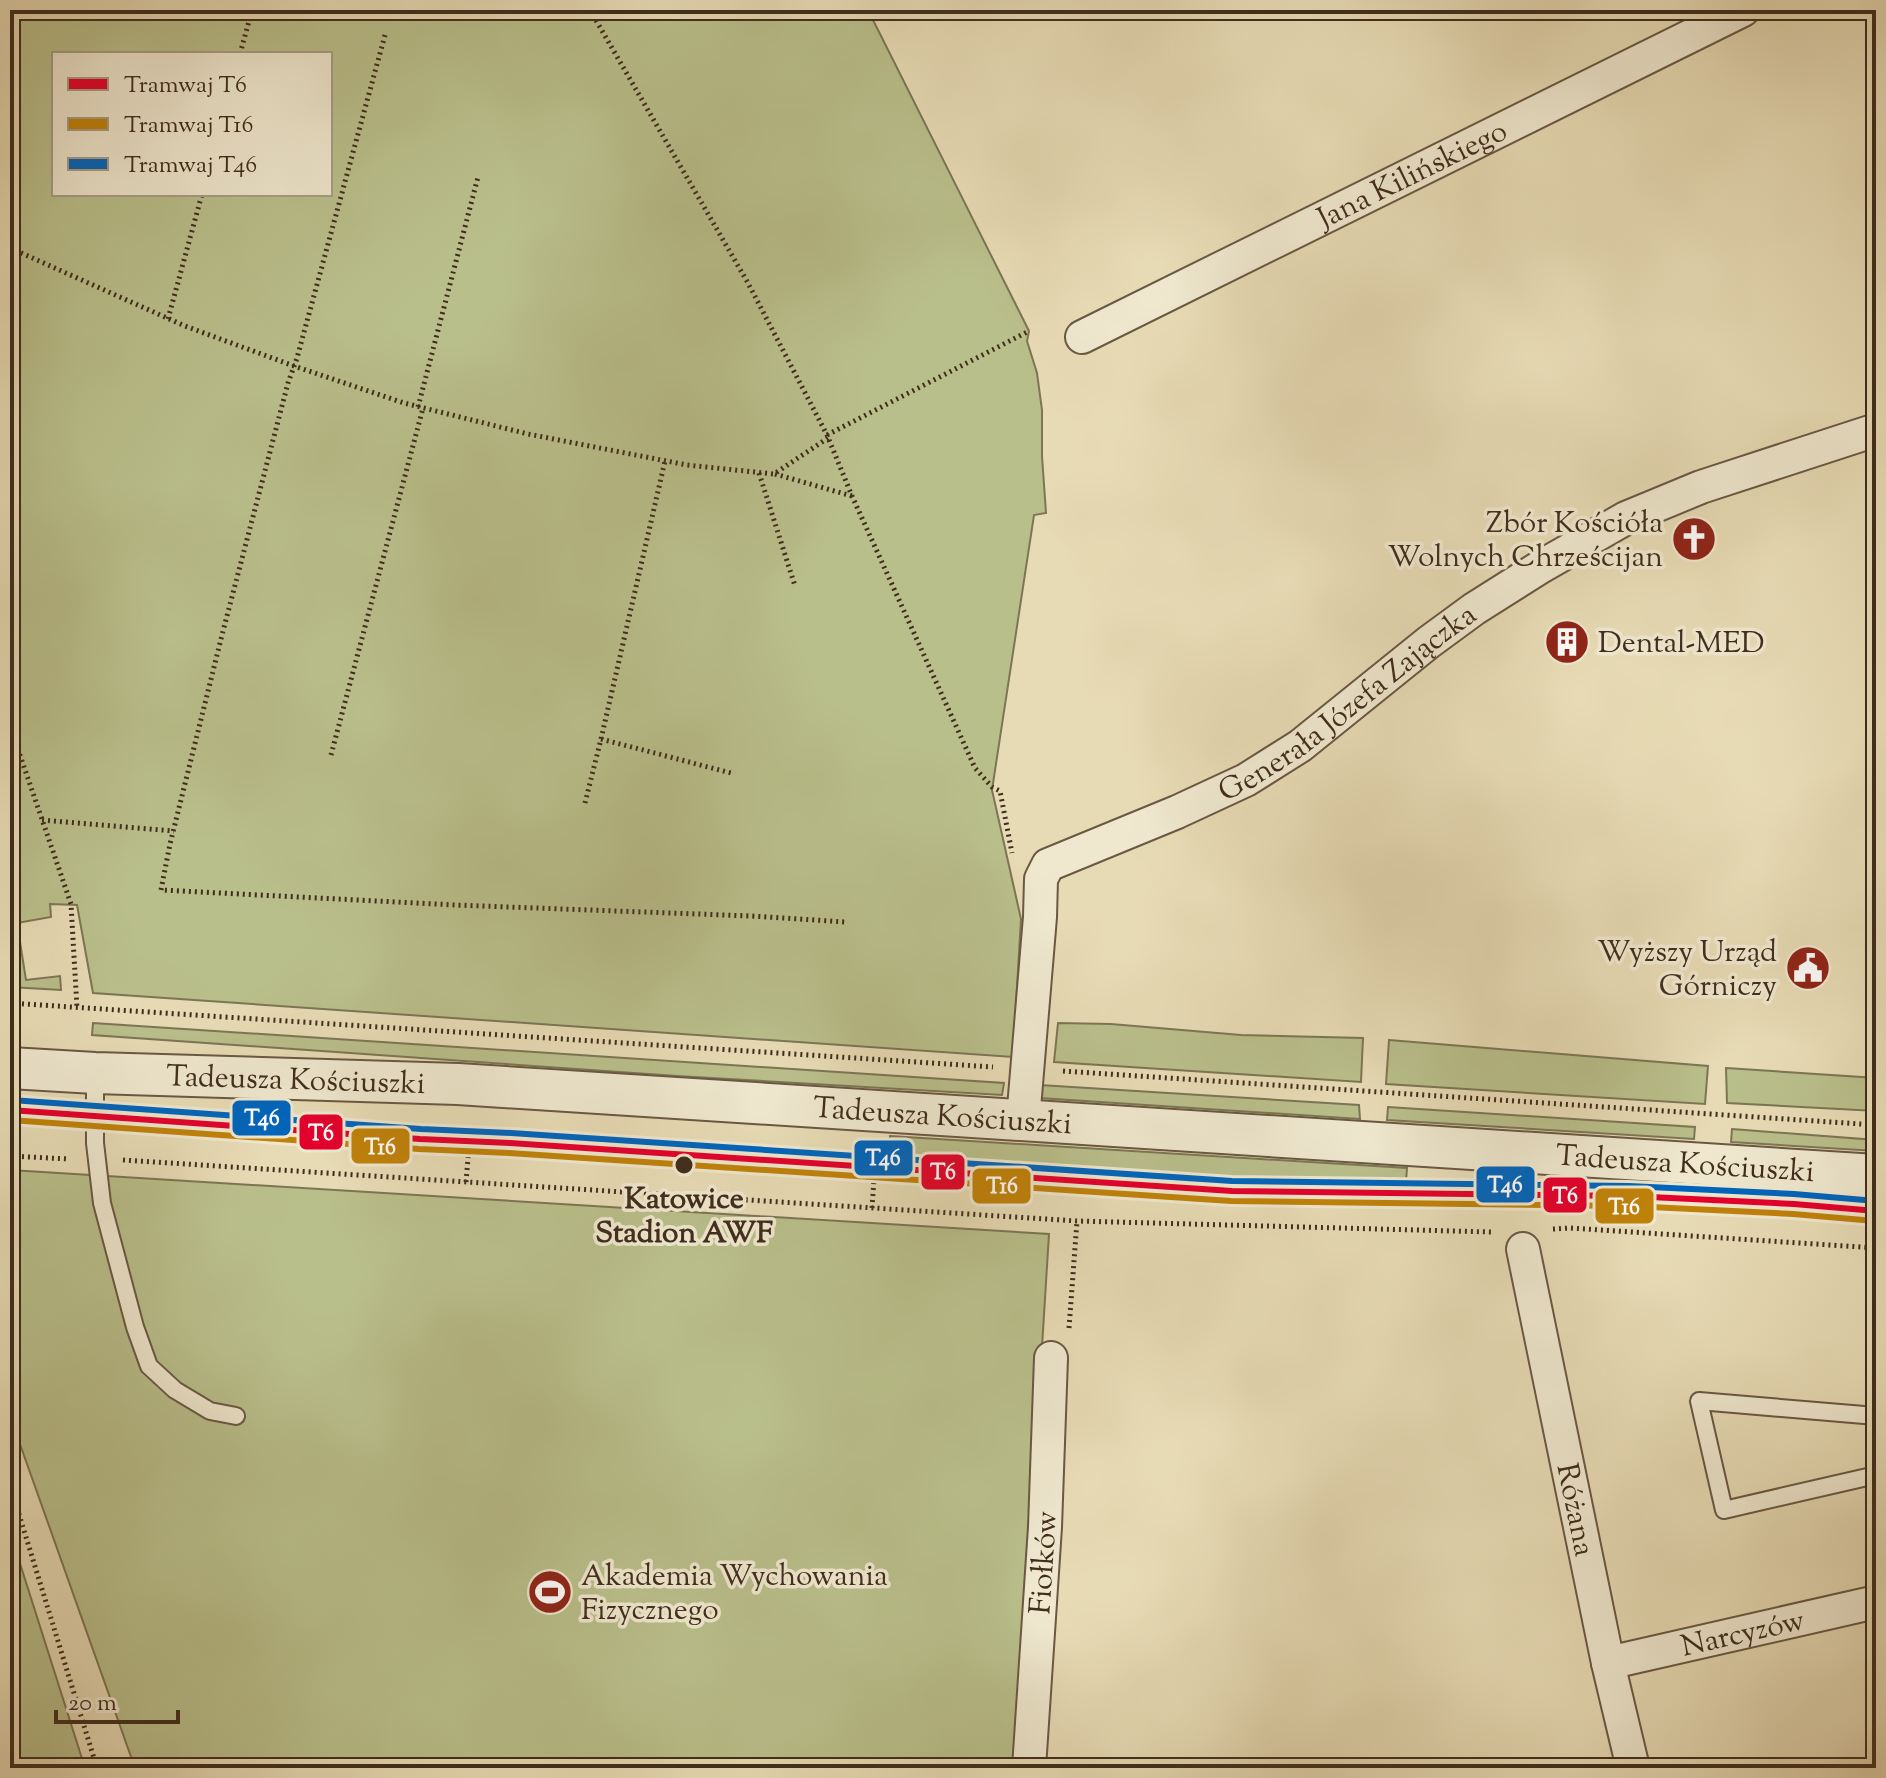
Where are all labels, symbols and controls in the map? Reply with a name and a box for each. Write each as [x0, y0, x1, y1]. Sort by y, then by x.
legend [52, 52, 332, 196]
text: Tramwaj T6 [124, 69, 247, 103]
text: Tramwaj T16 [124, 109, 253, 143]
street label: Jana Kilińskiego [1309, 111, 1515, 242]
text: Tramwaj T46 [124, 149, 257, 183]
place label: Zbór Kościóła Wolnych Chrześcijan [1388, 503, 1663, 580]
church icon: Zbór Kościóła Wolnych Chrześcijan [1670, 515, 1718, 563]
street label: Generała Józefa Zajączka [1212, 595, 1487, 814]
building icon: Dental-MED [1543, 618, 1591, 666]
place label: Dental-MED [1598, 623, 1765, 666]
place label: Wyższy Urząd Górniczy [1597, 932, 1777, 1009]
public building icon: Wyższy Urząd Górniczy [1784, 944, 1832, 992]
street label: Tadeusza Kościuszki [166, 1056, 426, 1107]
street label: Tadeusza Kościuszki [812, 1088, 1073, 1147]
line badge: T46 [231, 1099, 292, 1137]
text: T46 [244, 1104, 280, 1136]
line badge: T6 [298, 1113, 344, 1151]
text: T6 [308, 1119, 334, 1151]
line badge: T16 [350, 1127, 411, 1165]
text: T16 [364, 1133, 396, 1165]
street label: Tadeusza Kościuszki [1554, 1135, 1816, 1195]
line badge: T46 [853, 1139, 914, 1177]
text: T46 [865, 1144, 901, 1176]
line badge: T6 [920, 1153, 966, 1191]
marker: Katowice Stadion AWF [673, 1154, 695, 1176]
text: T6 [930, 1158, 956, 1190]
line badge: T46 [1475, 1165, 1536, 1204]
line badge: T16 [971, 1167, 1032, 1205]
text: T46 [1487, 1171, 1523, 1203]
text: T16 [986, 1172, 1018, 1204]
line badge: T6 [1542, 1176, 1588, 1214]
place label: Katowice Stadion AWF [595, 1179, 773, 1256]
text: T6 [1552, 1182, 1578, 1214]
line badge: T16 [1594, 1187, 1655, 1225]
text: T16 [1608, 1193, 1640, 1225]
street label: Różana [1544, 1460, 1605, 1561]
street label: Fiołków [1020, 1510, 1070, 1616]
place label: Akademia Wychowania Fizycznego [581, 1556, 888, 1633]
sports icon: Akademia Wychowania Fizycznego [526, 1568, 574, 1616]
street label: Narcyzów [1677, 1600, 1809, 1670]
scale bar [56, 1674, 178, 1724]
text: 20 m [68, 1687, 117, 1721]

